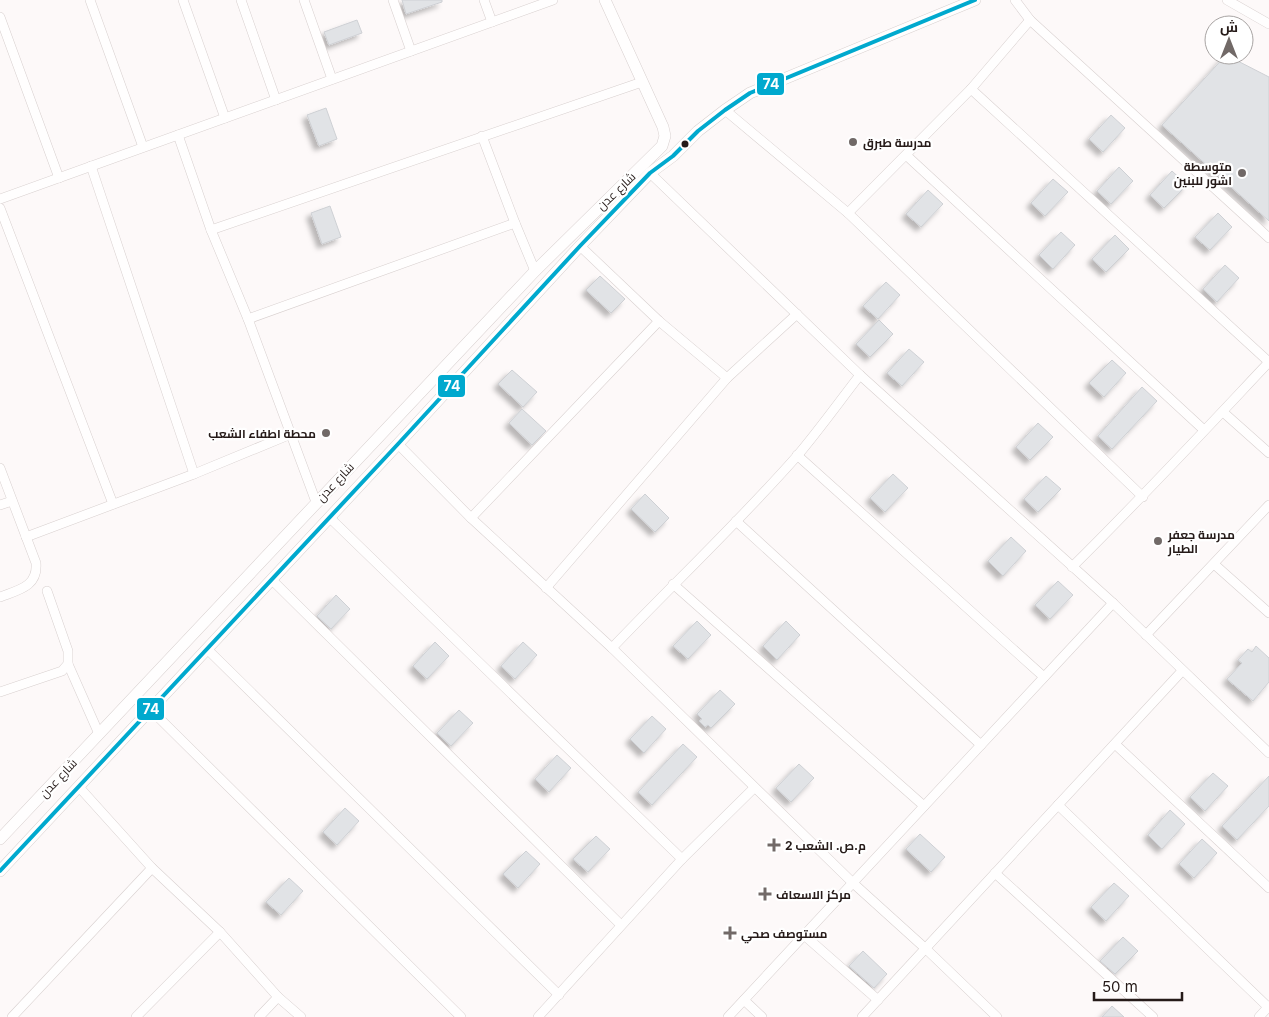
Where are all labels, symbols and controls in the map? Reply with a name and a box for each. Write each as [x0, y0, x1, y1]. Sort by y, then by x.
north arrow [1204, 15, 1254, 65]
text: ش [1220, 18, 1238, 36]
line badge: 74 [756, 72, 785, 96]
text: 74 [763, 75, 779, 92]
place label: مدرسة طبرق [863, 135, 932, 151]
marker: مدرسة طبرق [847, 136, 859, 148]
unlabelled marker [680, 139, 690, 149]
place label: متوسطة اشور للبنين [1174, 159, 1232, 189]
marker: متوسطة اشور للبنين [1236, 167, 1248, 179]
street label: شارع عدن [593, 169, 639, 214]
line badge: 74 [437, 374, 466, 398]
text: 74 [444, 377, 460, 394]
place label: محطة اطفاء الشعب [208, 426, 316, 441]
marker: محطة اطفاء الشعب [320, 427, 332, 439]
street label: شارع عدن [313, 459, 358, 505]
place label: مدرسة جعفر الطيار [1167, 527, 1235, 557]
marker: مدرسة جعفر الطيار [1152, 535, 1164, 547]
line badge: 74 [136, 697, 165, 721]
text: 74 [143, 700, 159, 717]
street label: شارع عدن [36, 755, 81, 801]
marker: م.ص. الشعب 2 [767, 838, 781, 852]
place label: م.ص. الشعب 2 [785, 838, 866, 854]
marker: مركز الاسعاف [758, 887, 772, 901]
place label: مركز الاسعاف [776, 887, 851, 903]
marker: مستوصف صحي [723, 926, 737, 940]
place label: مستوصف صحي [741, 926, 828, 944]
scale bar [1094, 970, 1182, 1002]
text: 50 m [1102, 977, 1138, 996]

